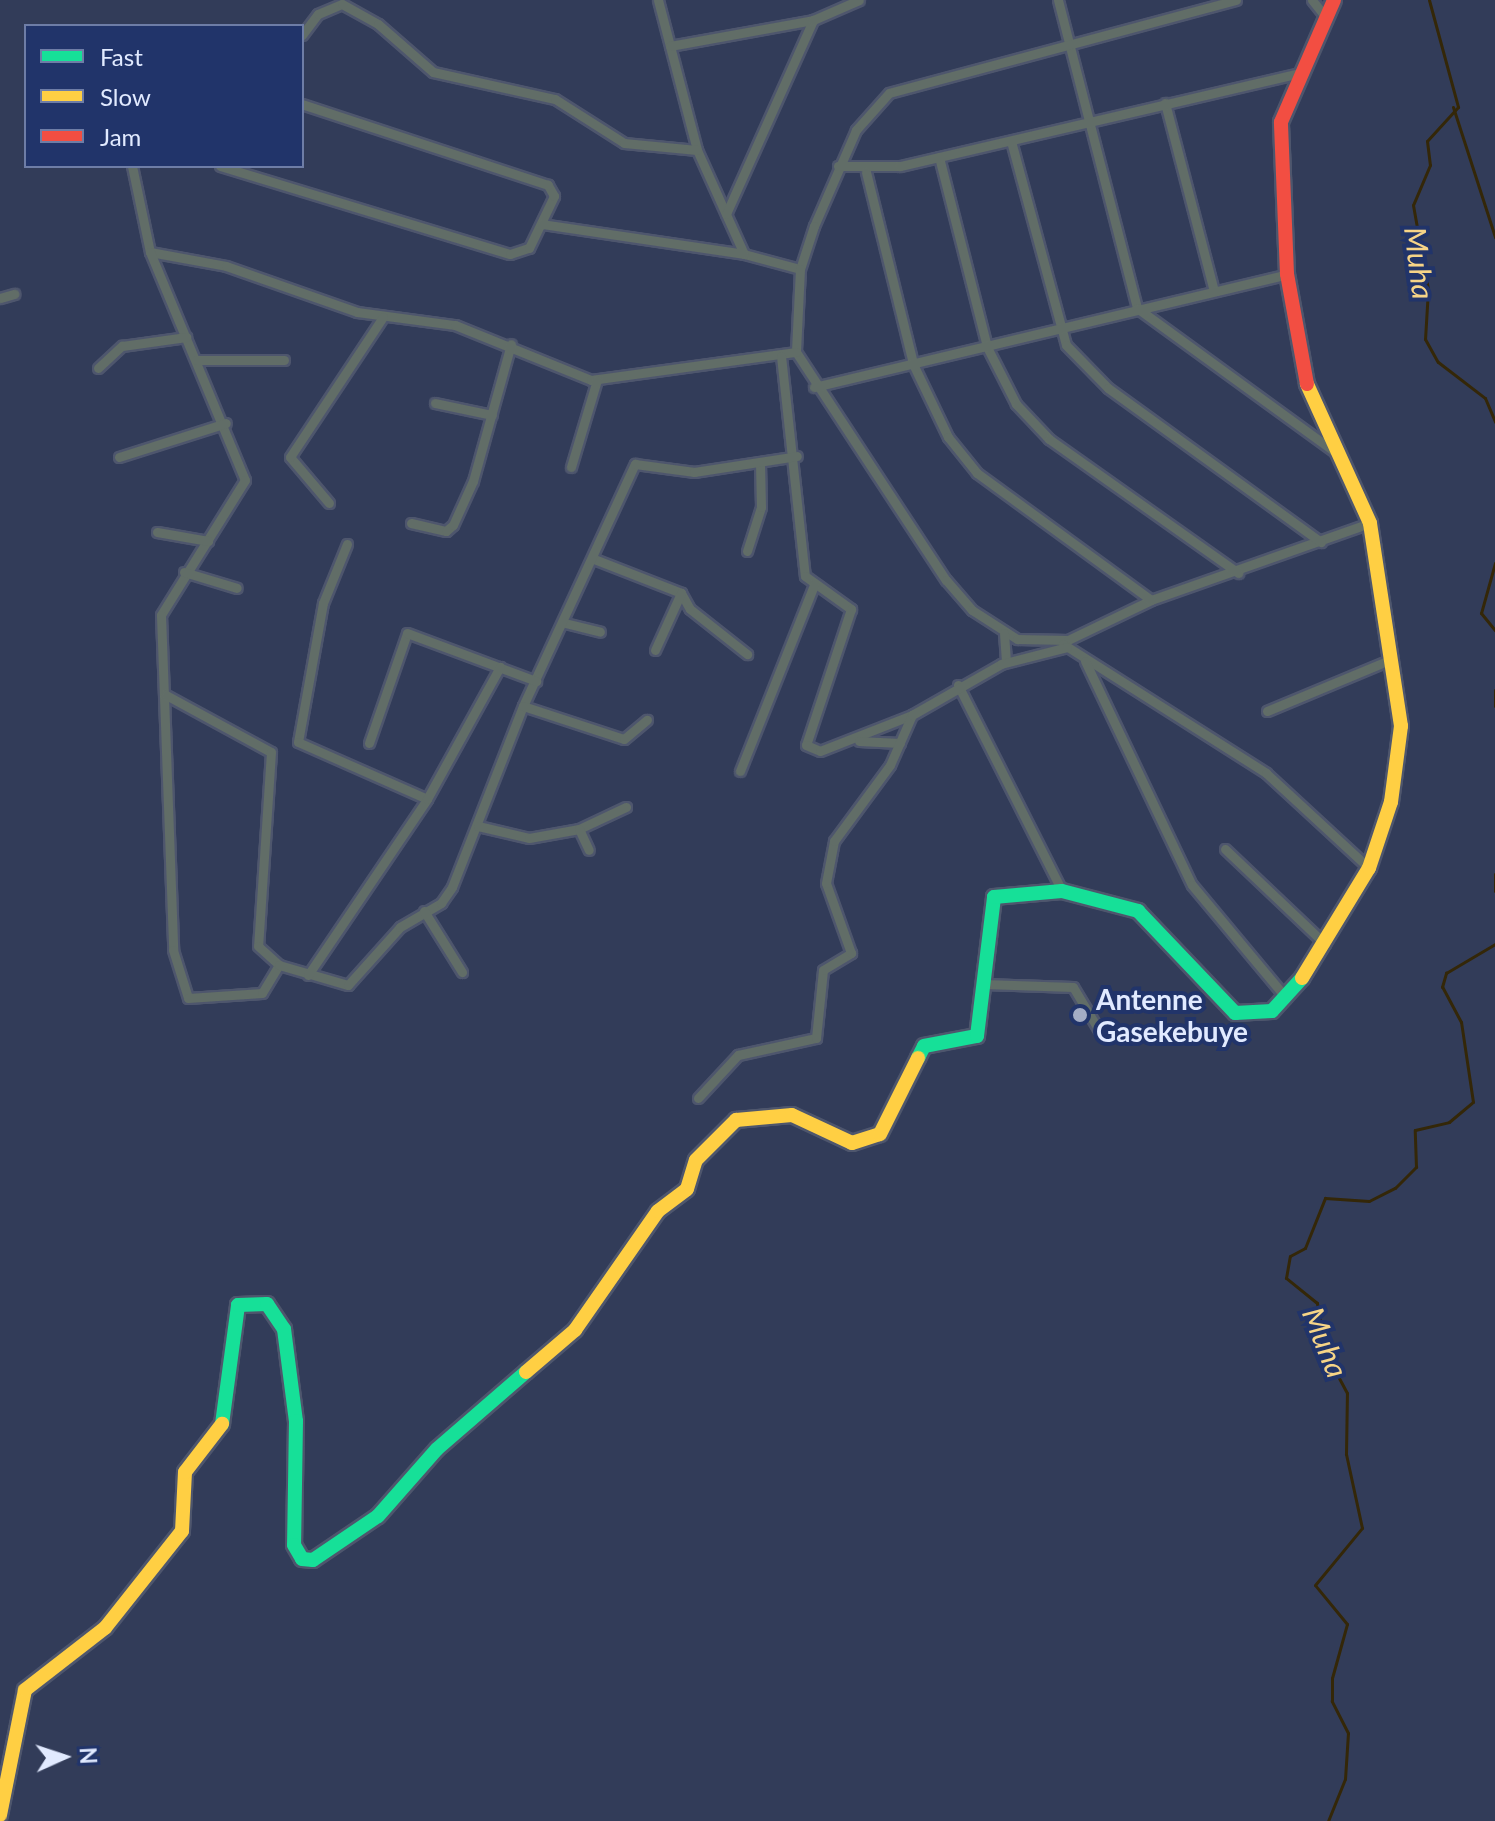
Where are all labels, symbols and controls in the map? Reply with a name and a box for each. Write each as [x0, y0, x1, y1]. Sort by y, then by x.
legend [24, 24, 304, 168]
text: Fast [100, 42, 143, 71]
text: Slow [100, 82, 151, 111]
text: Jam [100, 122, 141, 151]
water label: Muha [1398, 225, 1442, 301]
place label: Antenne Gasekebuye [1096, 982, 1248, 1048]
marker: Antenne Gasekebuye [1071, 1006, 1089, 1024]
water label: Muha [1296, 1302, 1356, 1382]
north arrow [24, 1717, 104, 1797]
text: N [75, 1747, 102, 1765]

